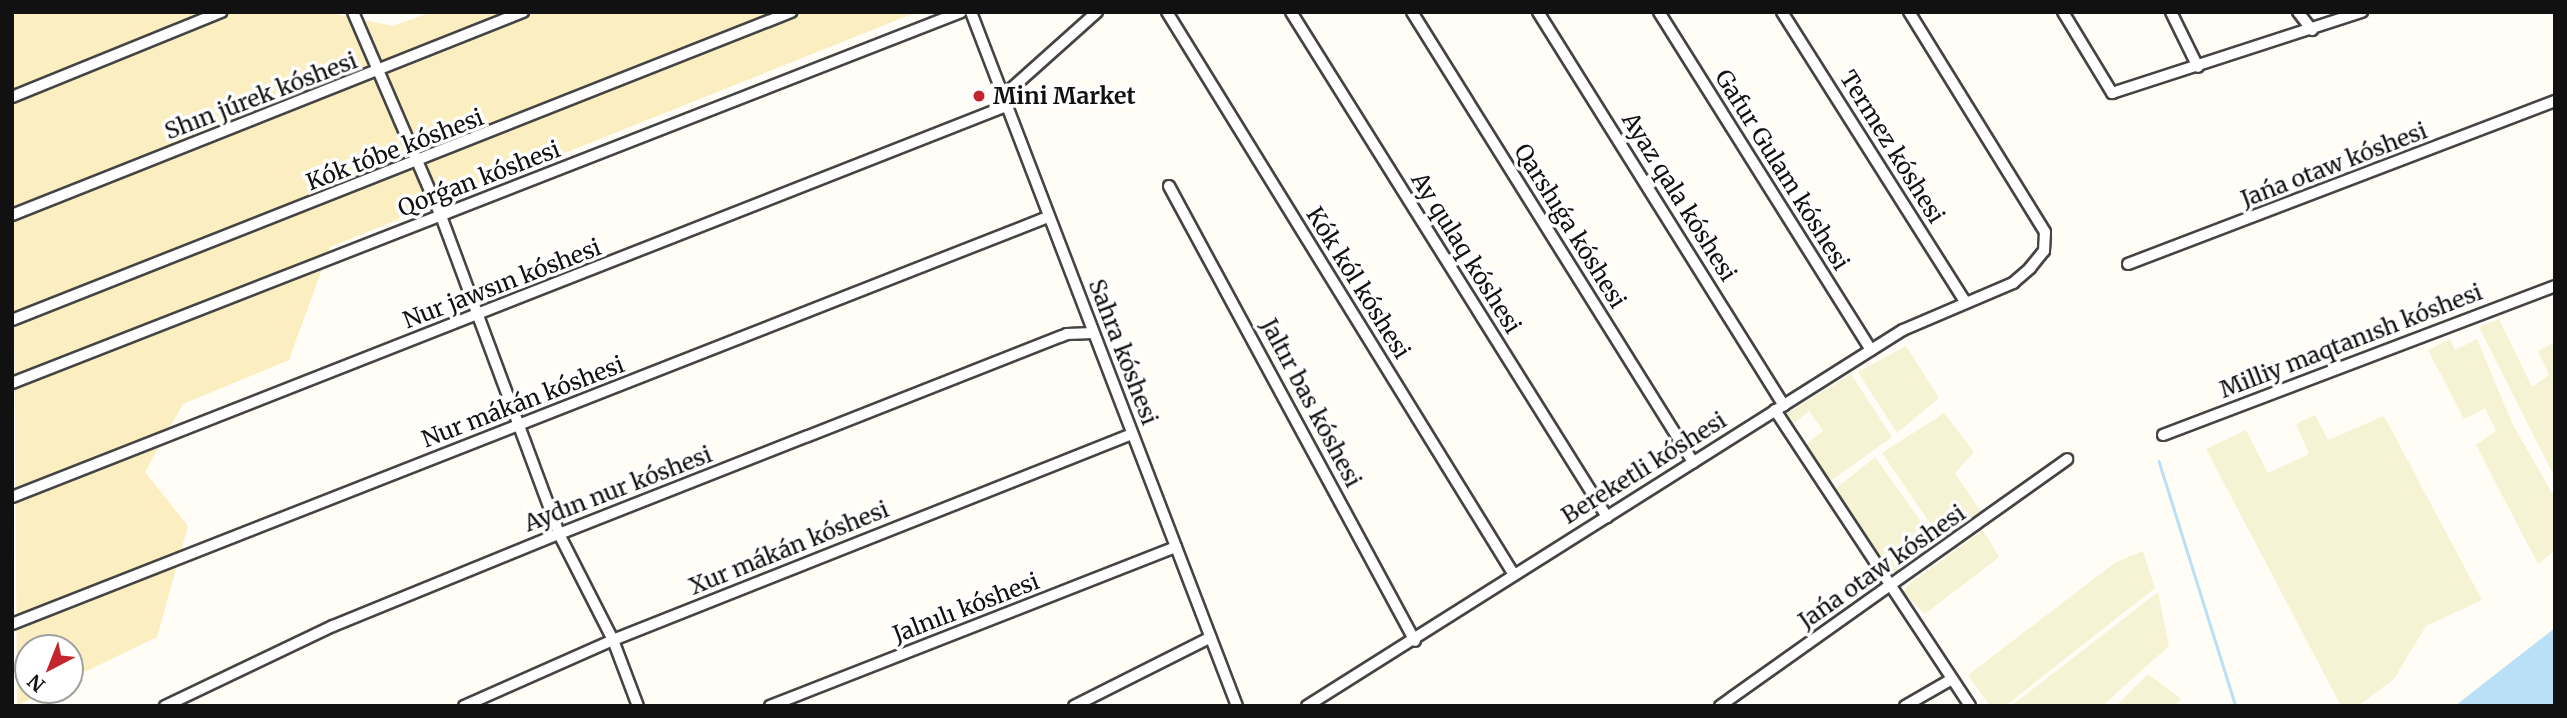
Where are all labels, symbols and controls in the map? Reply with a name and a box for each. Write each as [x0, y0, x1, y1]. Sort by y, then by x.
street label: Shın júrek kóshesi [161, 47, 361, 145]
street label: Gafur Gulam kóshesi [1709, 65, 1855, 275]
street label: Termez kóshesi [1834, 66, 1950, 228]
place label: Mini Market [993, 82, 1136, 110]
marker: Mini Market [971, 88, 987, 104]
street label: Kók tóbe kóshesi [303, 104, 487, 196]
street label: Ayaz qala kóshesi [1616, 108, 1742, 286]
street label: Jańa otaw kóshesi [2237, 117, 2431, 213]
street label: Qorǵan kóshesi [394, 135, 564, 223]
street label: Qarshıǵa kóshesi [1508, 139, 1632, 313]
street label: Ay qulaq kóshesi [1405, 168, 1527, 338]
street label: Kók kól kóshesi [1300, 202, 1416, 364]
street label: Nur jawsın kóshesi [399, 234, 605, 334]
street label: Sahra kóshesi [1083, 275, 1163, 429]
street label: Milliy maqtanısh kóshesi [2216, 278, 2486, 404]
street label: Jaltır bas kóshesi [1255, 314, 1367, 492]
street label: Nur mákán kóshesi [418, 351, 628, 453]
street label: Bereketli kóshesi [1557, 406, 1731, 530]
street label: Aydın nur kóshesi [520, 440, 716, 538]
street label: Xur mákán kóshesi [685, 495, 893, 601]
street label: Jańa otaw kóshesi [1793, 499, 1971, 635]
street label: Jalnılı kóshesi [889, 567, 1043, 649]
north arrow [14, 634, 84, 704]
text: N [23, 669, 50, 697]

